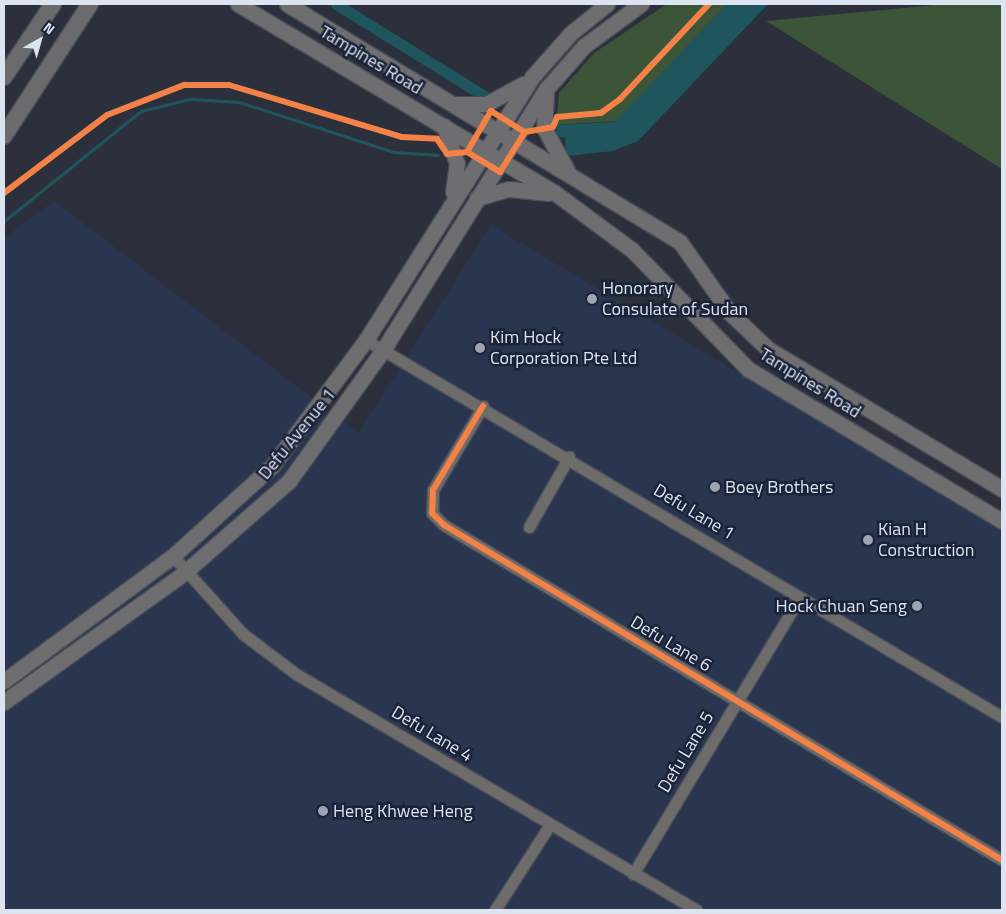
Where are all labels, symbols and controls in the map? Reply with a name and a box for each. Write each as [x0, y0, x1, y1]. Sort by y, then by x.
north arrow [15, 15, 65, 65]
text: N [39, 17, 60, 39]
street label: Tampines Road [316, 21, 426, 99]
place label: Honorary Consulate of Sudan [602, 278, 748, 320]
marker: Honorary Consulate of Sudan [586, 293, 598, 305]
place label: Kim Hock Corporation Pte Ltd [490, 327, 637, 369]
marker: Kim Hock Corporation Pte Ltd [474, 342, 486, 354]
street label: Tampines Road [755, 343, 865, 423]
street label: Defu Avenue 1 [254, 384, 340, 484]
place label: Boey Brothers [725, 476, 833, 498]
street label: Defu Lane 1 [650, 479, 738, 545]
marker: Boey Brothers [709, 481, 721, 493]
place label: Kian H Construction [878, 519, 975, 562]
marker: Kian H Construction [862, 534, 874, 546]
place label: Hock Chuan Seng [776, 595, 907, 617]
marker: Hock Chuan Seng [911, 600, 923, 612]
street label: Defu Lane 6 [627, 611, 715, 677]
street label: Defu Lane 4 [388, 701, 476, 767]
street label: Defu Lane 5 [653, 708, 719, 796]
place label: Heng Khwee Heng [333, 800, 473, 822]
marker: Heng Khwee Heng [317, 805, 329, 817]

